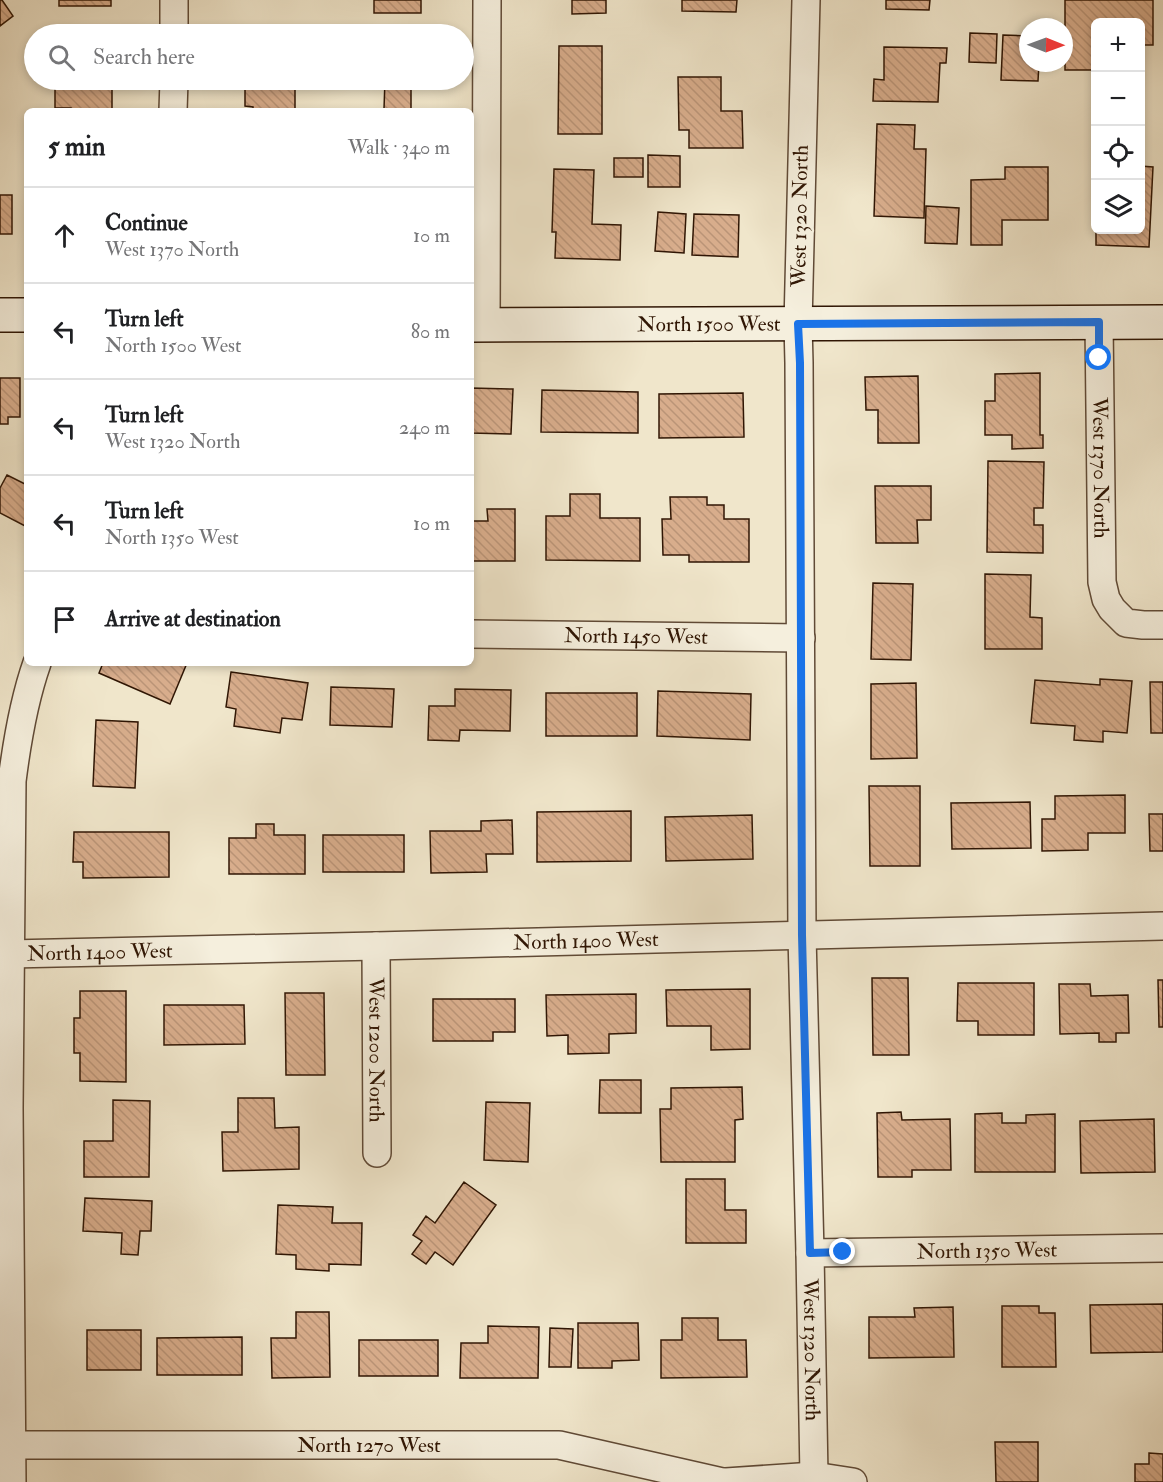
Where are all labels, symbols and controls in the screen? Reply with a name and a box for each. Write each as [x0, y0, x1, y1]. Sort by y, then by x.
north arrow [1019, 18, 1073, 72]
map controls [1091, 18, 1145, 234]
button: + [1091, 18, 1145, 72]
search box [24, 24, 474, 90]
icon: search [45, 41, 78, 74]
text: Search here [93, 43, 195, 71]
button: − [1091, 72, 1145, 126]
button: locate [1091, 126, 1145, 180]
text: 5 min [48, 131, 105, 163]
text: Walk · 340 m [348, 135, 450, 160]
street label: West 1320 North [785, 145, 815, 288]
button: layers [1091, 180, 1145, 234]
text: Continue [105, 209, 188, 237]
icon: ahead [48, 219, 81, 252]
text: 10 m [413, 223, 450, 248]
text: West 1370 North [105, 237, 239, 262]
text: Turn left [105, 305, 184, 333]
street label: North 1500 West [637, 310, 781, 338]
icon: left [48, 315, 81, 348]
text: 80 m [411, 319, 450, 344]
text: North 1500 West [105, 333, 241, 358]
route start [1085, 344, 1111, 370]
street label: West 1370 North [1086, 396, 1115, 539]
text: Turn left [105, 401, 184, 429]
icon: left [48, 411, 81, 444]
text: 240 m [399, 415, 450, 440]
text: West 1320 North [105, 429, 240, 454]
text: Turn left [105, 497, 184, 525]
icon: left [48, 507, 81, 540]
text: 10 m [413, 511, 450, 536]
text: North 1350 West [105, 525, 239, 550]
icon: arrive [48, 603, 81, 636]
text: Arrive at destination [105, 605, 281, 633]
street label: North 1450 West [564, 622, 708, 650]
street label: North 1400 West [513, 925, 659, 956]
street label: North 1400 West [27, 937, 173, 967]
street label: West 1200 North [363, 976, 390, 1123]
street label: North 1350 West [916, 1236, 1058, 1265]
route end [829, 1238, 855, 1264]
street label: West 1320 North [797, 1277, 827, 1421]
street label: North 1270 West [297, 1432, 441, 1459]

